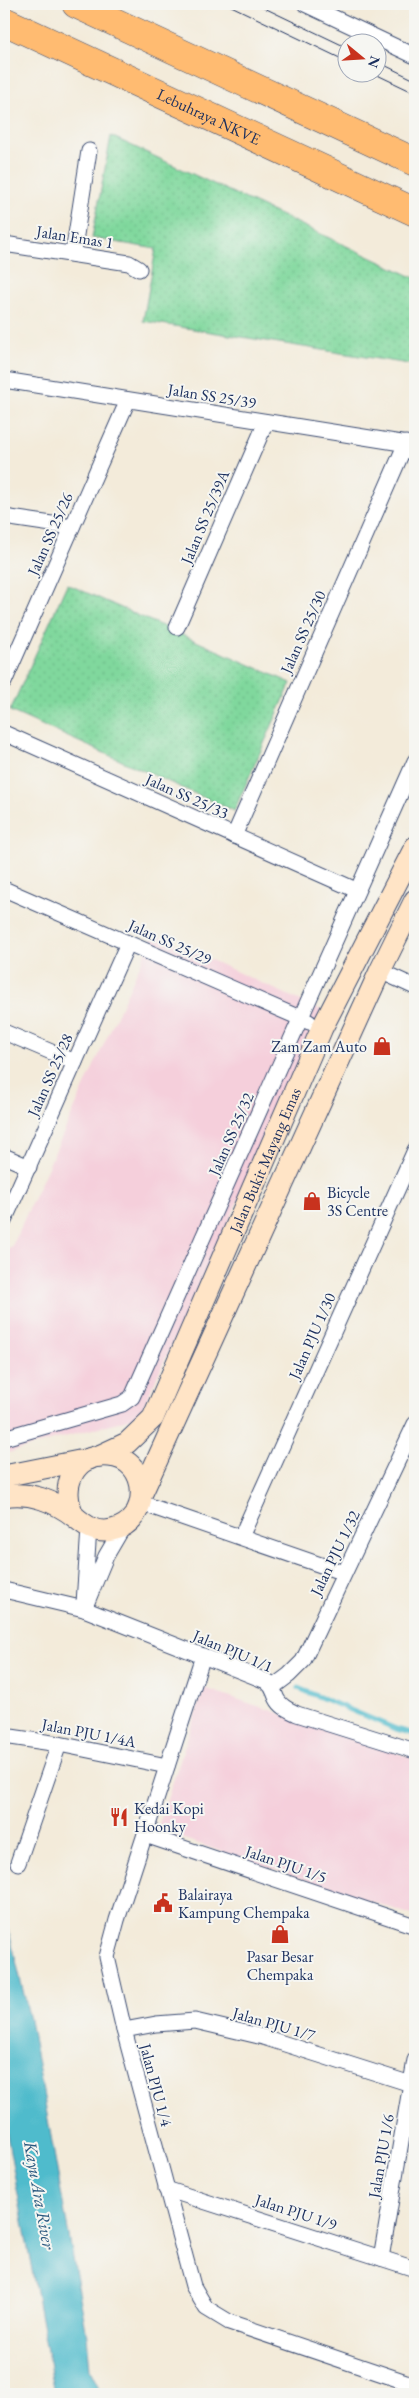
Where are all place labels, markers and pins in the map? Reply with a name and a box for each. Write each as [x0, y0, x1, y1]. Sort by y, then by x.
shop icon: Zam Zam Auto [371, 1035, 393, 1057]
place label: Zam Zam Auto [271, 1036, 367, 1057]
place label: Bicycle 3S Centre [327, 1182, 388, 1221]
shop icon: Bicycle 3S Centre [301, 1190, 323, 1212]
place label: Kedai Kopi Hoonky [134, 1798, 204, 1837]
restaurant icon: Kedai Kopi Hoonky [108, 1806, 130, 1828]
place label: Balairaya Kampung Chempaka [178, 1884, 310, 1923]
public building icon: Balairaya Kampung Chempaka [152, 1892, 174, 1914]
shop icon: Pasar Besar Chempaka [269, 1923, 291, 1945]
place label: Pasar Besar Chempaka [246, 1946, 314, 1985]

